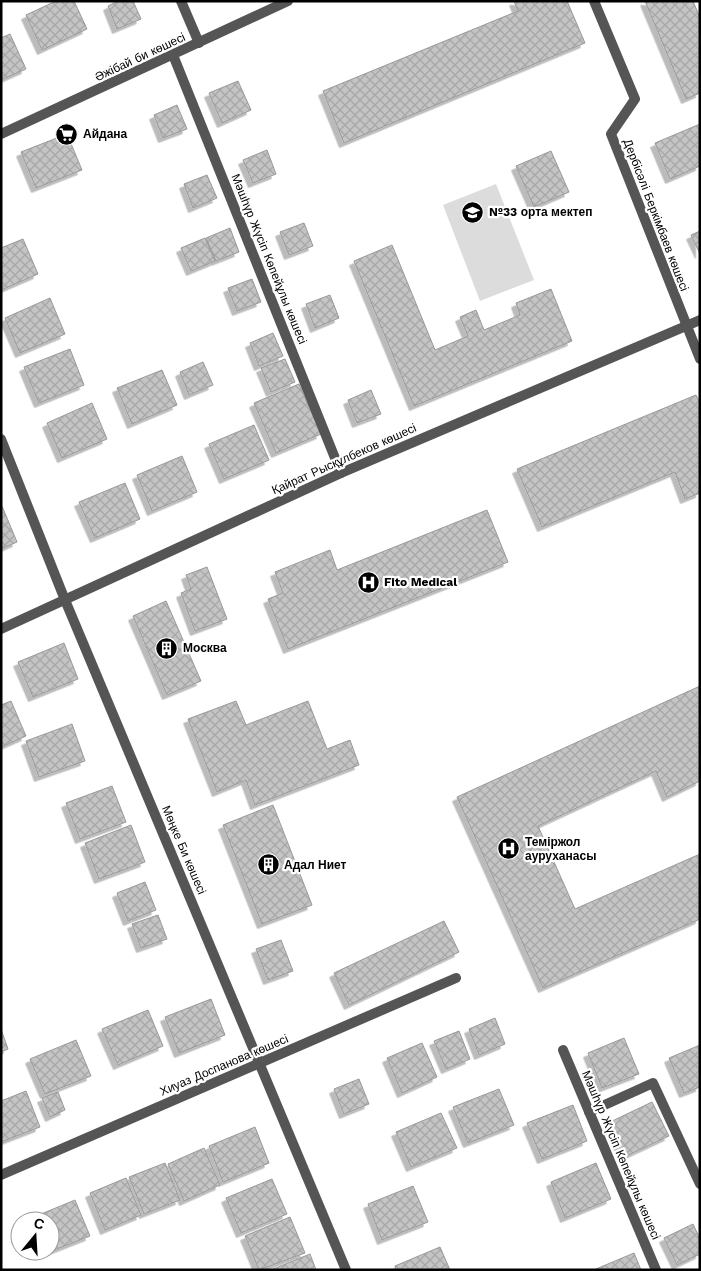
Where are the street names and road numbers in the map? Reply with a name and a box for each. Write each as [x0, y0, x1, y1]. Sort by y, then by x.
street label: Әжібай би көшесі [92, 30, 188, 84]
street label: Дербісәлі Беркімбаев көшесі [620, 137, 692, 293]
street label: Мәшһүр Жүсіп Көпейұлы көшесі [228, 172, 310, 346]
street label: Қайрат Рысқұлбеков көшесі [270, 421, 418, 497]
street label: Мөңке Би көшесі [159, 804, 209, 896]
street label: Хиуаз Доспанова көшесі [158, 1032, 290, 1098]
street label: Мәшһүр Жүсіп Көпейұлы көшесі [579, 1068, 663, 1242]

